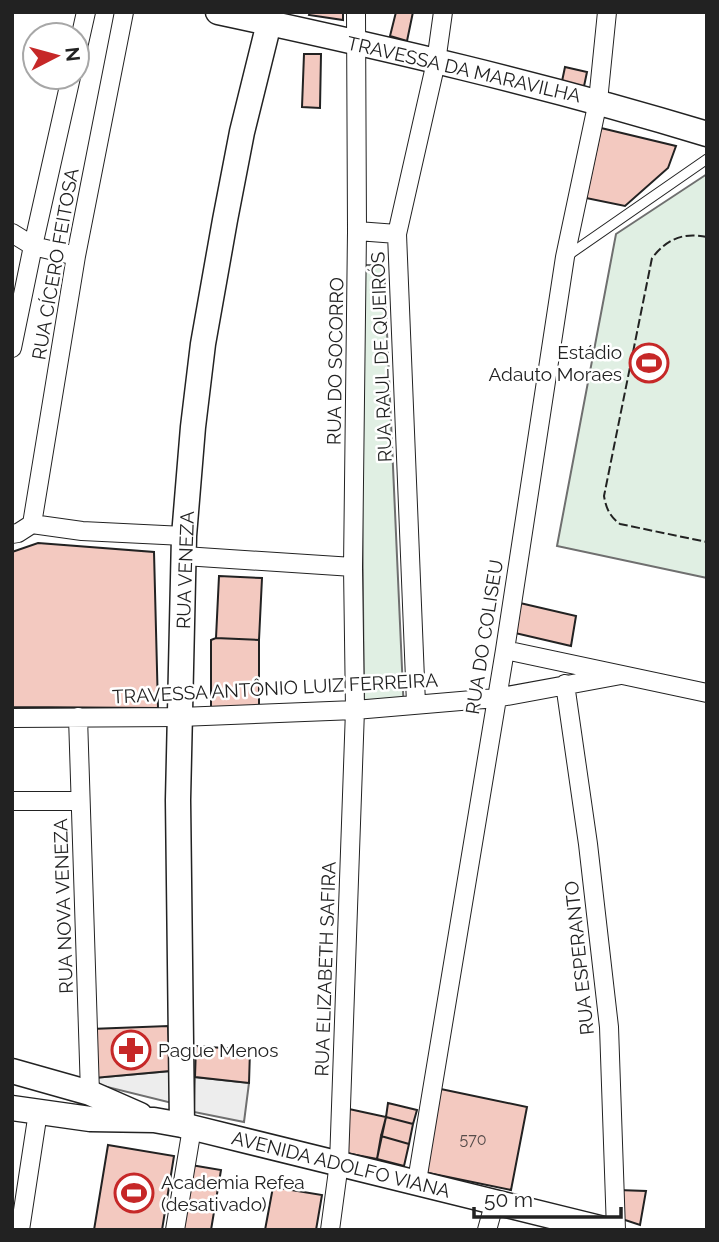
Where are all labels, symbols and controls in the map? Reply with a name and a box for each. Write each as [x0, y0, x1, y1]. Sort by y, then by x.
north arrow [21, 21, 91, 91]
street label: TRAVESSA DA MARAVILHA [345, 31, 583, 107]
text: N [61, 46, 85, 63]
street label: RUA CÍCERO FEITOSA [27, 166, 83, 362]
street label: RUA RAUL DE QUEIRÓS [366, 251, 396, 463]
street label: RUA DO SOCORRO [323, 277, 347, 445]
place label: Estádio Adauto Moraes [489, 341, 622, 385]
sports icon: Estádio Adauto Moraes [628, 342, 670, 384]
street label: RUA VENEZA [172, 510, 198, 629]
street label: RUA DO COLISEU [461, 558, 507, 716]
street label: TRAVESSA ANTÔNIO LUIZ FERREIRA [112, 668, 439, 708]
street label: RUA NOVA VENEZA [49, 818, 77, 994]
street label: RUA ELIZABETH SAFIRA [310, 861, 340, 1077]
street label: RUA ESPERANTO [560, 880, 598, 1036]
pharmacy icon: Pague Menos [110, 1029, 152, 1071]
place label: Pague Menos [158, 1039, 278, 1061]
street label: AVENIDA ADOLFO VIANA [229, 1126, 453, 1202]
house number: 570 [460, 1130, 486, 1149]
place label: Academia Refea (desativado) [161, 1171, 305, 1215]
sports icon: Academia Refea (desativado) [113, 1172, 155, 1214]
scale bar [474, 1176, 621, 1220]
text: 50 m [484, 1187, 533, 1212]

